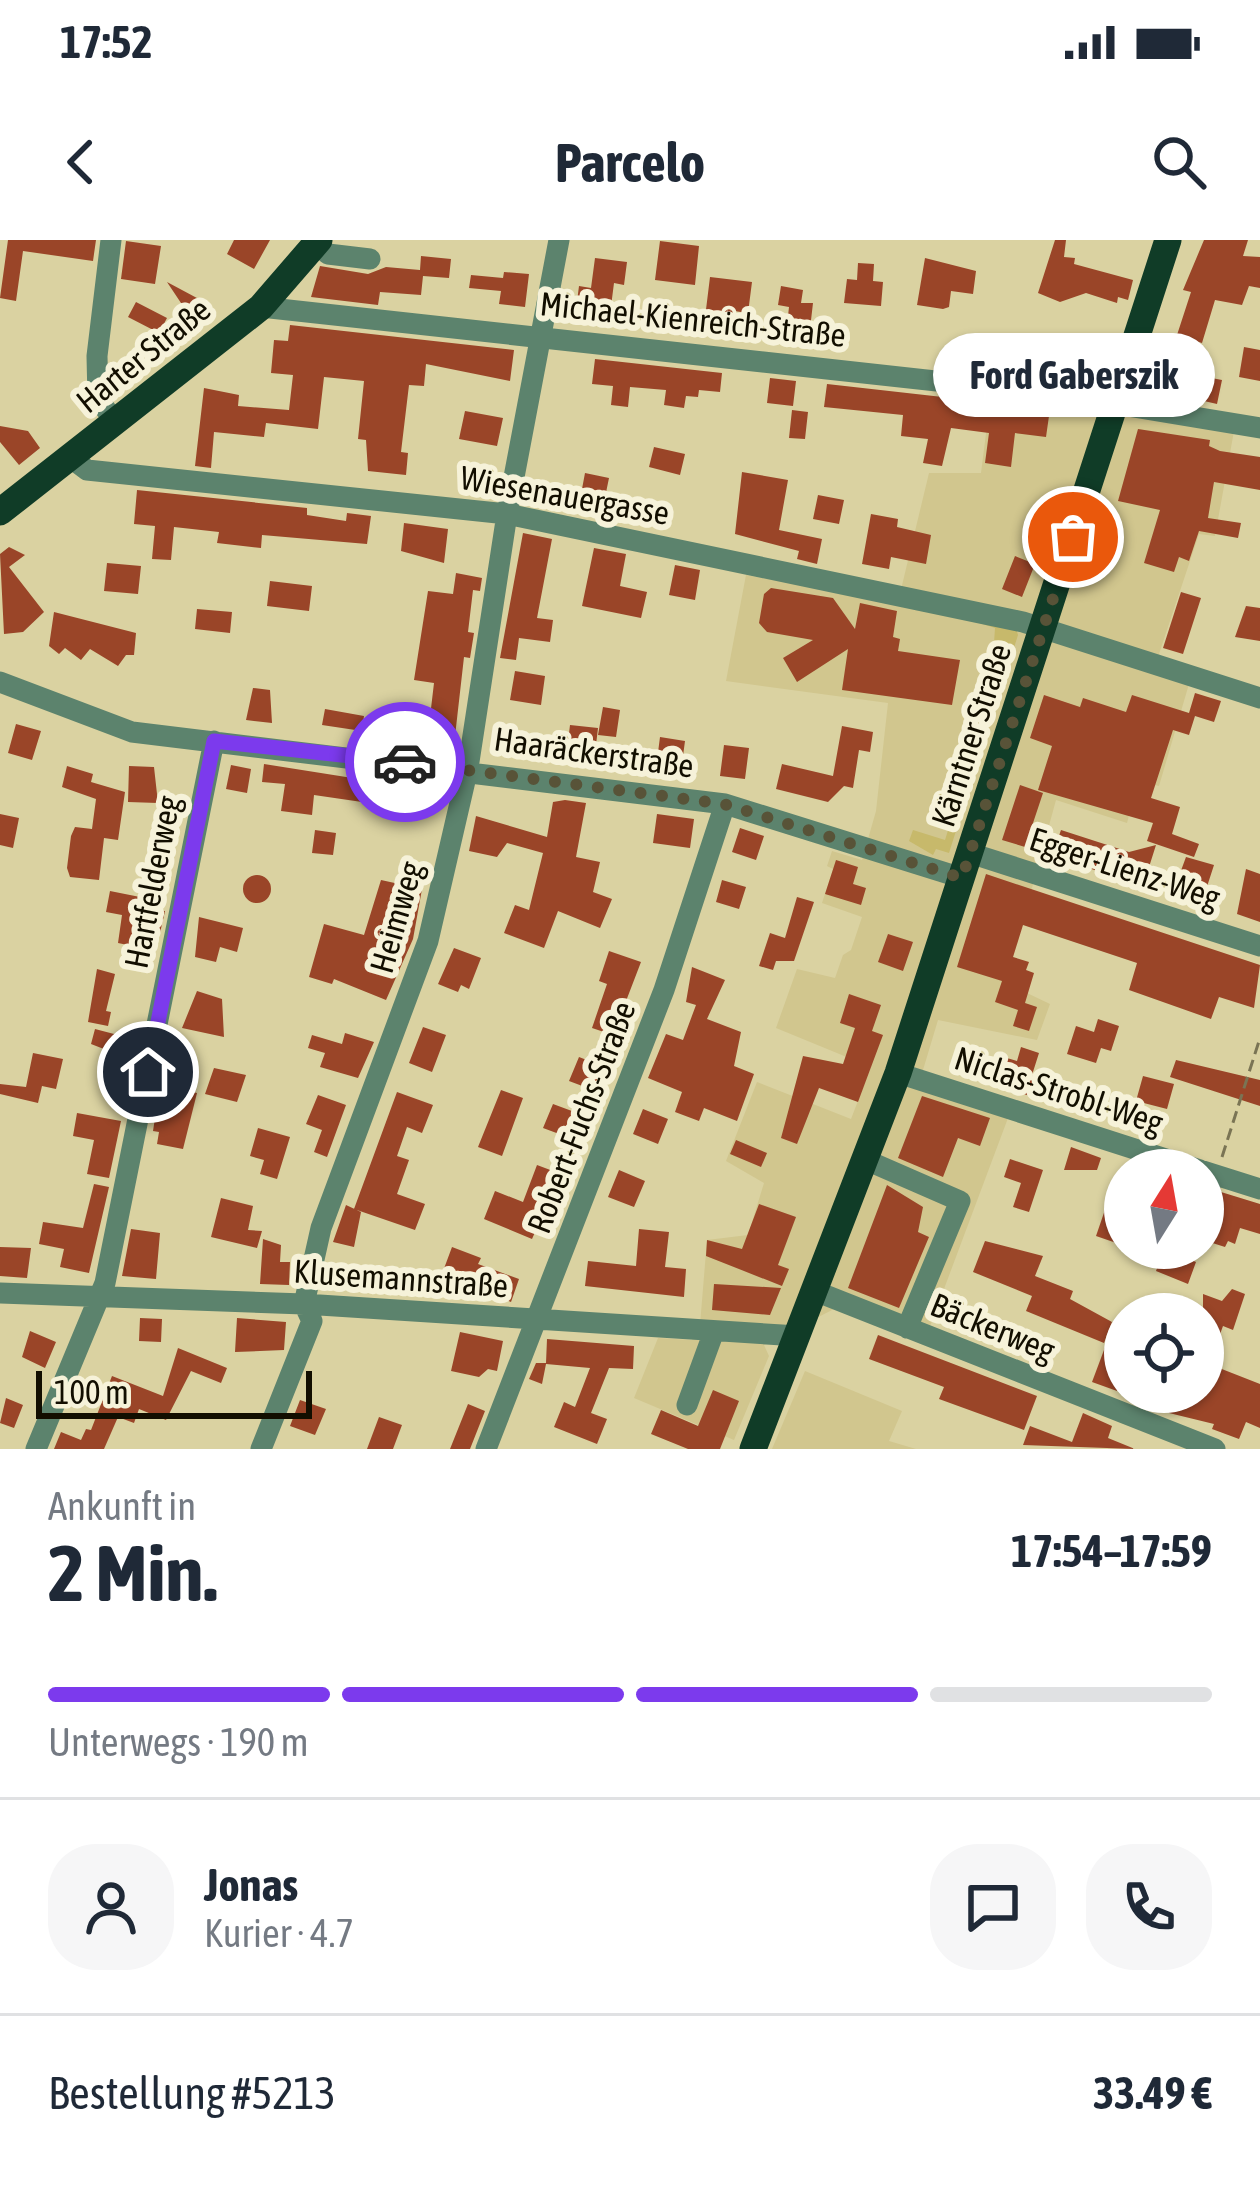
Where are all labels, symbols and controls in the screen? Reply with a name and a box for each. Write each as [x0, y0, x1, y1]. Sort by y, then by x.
text: 17:52 [60, 16, 153, 68]
icon: back [48, 129, 114, 195]
icon: search [1146, 129, 1212, 195]
text: Parcelo [555, 132, 705, 193]
street label: Michael-Kienreich-Straße [538, 284, 848, 354]
street label: Harter Straße [69, 290, 217, 420]
callout: Ford Gaberszik [932, 333, 1214, 417]
text: Ford Gaberszik [969, 353, 1179, 397]
street label: Wiesenauergasse [458, 458, 672, 532]
pin [1022, 486, 1124, 588]
icon: bag [1040, 504, 1106, 570]
street label: Kärntner Straße [924, 639, 1018, 831]
courier [345, 702, 465, 822]
street label: Haaräckerstraße [492, 719, 696, 785]
icon: car [372, 729, 438, 795]
street label: Hartfelderweg [117, 792, 187, 971]
street label: Egger-Lienz-Weg [1025, 819, 1226, 917]
street label: Heimweg [362, 856, 430, 977]
street label: Robert-Fuchs-Straße [519, 996, 643, 1238]
pin [97, 1021, 199, 1123]
street label: Niclas-Strobl-Weg [950, 1038, 1169, 1142]
icon: home [115, 1039, 181, 1105]
north arrow [1104, 1149, 1224, 1269]
map controls [1104, 1149, 1224, 1413]
street label: Klusemannstraße [293, 1252, 509, 1304]
street label: Bäckerweg [925, 1285, 1061, 1369]
button: locate [1104, 1293, 1224, 1413]
scale bar [36, 1365, 312, 1418]
text: 100 m [54, 1373, 129, 1411]
text: Ankunft in [48, 1484, 196, 1528]
text: 17:54–17:59 [1011, 1525, 1212, 1577]
text: 2 Min. [48, 1528, 217, 1618]
text: Unterwegs · 190 m [48, 1720, 309, 1764]
button: person [48, 1844, 174, 1970]
button: chat [930, 1844, 1056, 1970]
button: phone [1086, 1844, 1212, 1970]
text: Jonas [204, 1859, 298, 1911]
text: Kurier · 4.7 [204, 1911, 354, 1955]
text: Bestellung #5213 [48, 2067, 336, 2119]
text: 33.49 € [1093, 2067, 1212, 2119]

